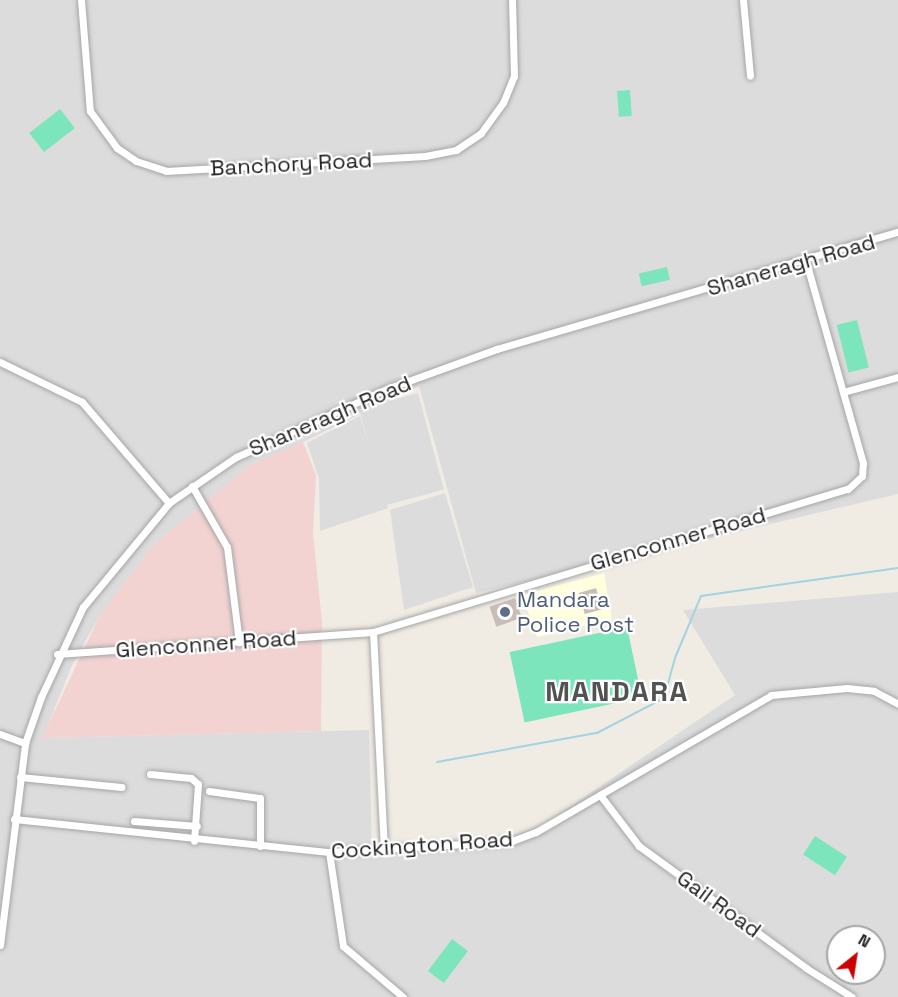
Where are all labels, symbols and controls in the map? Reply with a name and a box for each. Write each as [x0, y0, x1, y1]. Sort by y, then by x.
street label: Banchory Road [209, 147, 373, 181]
street label: Shaneragh Road [704, 228, 878, 302]
street label: Shaneragh Road [245, 370, 415, 462]
street label: Glenconner Road [587, 501, 769, 577]
place label: Mandara Police Post [517, 586, 634, 638]
marker: Mandara Police Post [498, 605, 512, 619]
street label: Glenconner Road [115, 625, 297, 663]
district label: MANDARA [545, 674, 689, 708]
street label: Cockington Road [330, 825, 514, 865]
street label: Gail Road [672, 865, 766, 943]
north arrow [826, 925, 886, 985]
text: N [854, 929, 874, 952]

